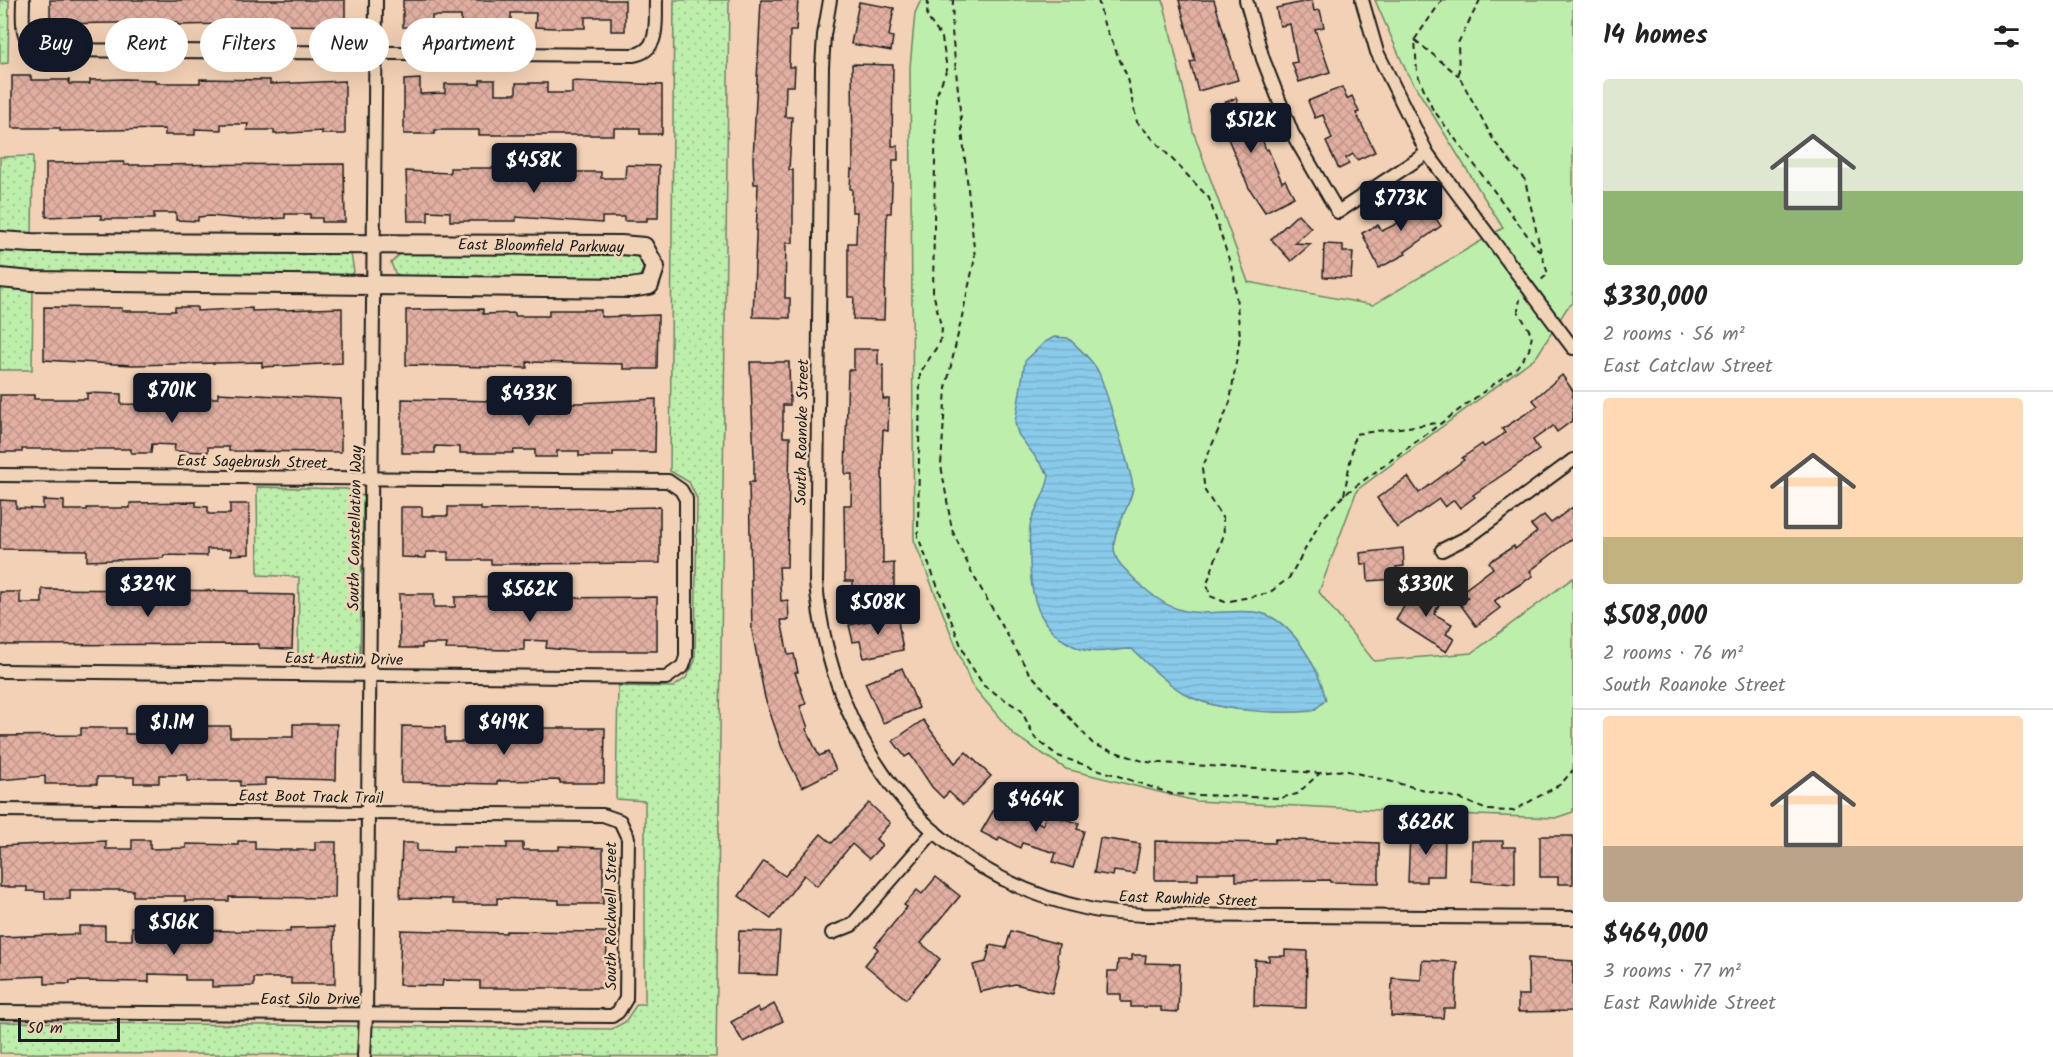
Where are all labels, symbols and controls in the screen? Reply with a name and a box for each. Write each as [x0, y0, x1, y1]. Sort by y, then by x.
text: 14 homes [1603, 15, 1708, 57]
chip: Buy [18, 18, 93, 72]
chip: Rent [105, 18, 188, 72]
chip: Filters [200, 18, 297, 72]
chip: New [309, 18, 389, 72]
chip: Apartment [401, 18, 536, 72]
icon: filters [1990, 20, 2023, 53]
pin: $512K [1209, 103, 1293, 154]
text: $512K [1225, 106, 1277, 138]
icon: home [1759, 118, 1867, 226]
pin: $458K [492, 143, 576, 194]
text: $458K [506, 146, 562, 178]
pin: $773K [1359, 181, 1443, 232]
text: $773K [1374, 184, 1428, 216]
street label: East Bloomfield Parkway [458, 233, 625, 260]
text: $330,000 [1603, 277, 1707, 319]
text: 2 rooms · 56 m² [1603, 319, 1745, 351]
text: East Catclaw Street [1603, 351, 1773, 383]
street label: South Roanoke Street [789, 358, 816, 505]
pin: $701K [130, 373, 214, 424]
text: $701K [147, 376, 197, 408]
pin: $433K [487, 376, 571, 427]
text: $433K [501, 379, 557, 411]
icon: home [1759, 437, 1867, 545]
street label: South Constellation Way [342, 445, 369, 611]
street label: East Sagebrush Street [176, 449, 328, 476]
pin: $329K [106, 567, 190, 618]
pin: $330K [1384, 567, 1468, 618]
text: $329K [120, 570, 176, 602]
text: $330K [1398, 570, 1454, 602]
pin: $562K [488, 572, 572, 623]
text: $562K [502, 575, 558, 607]
pin: $508K [836, 585, 920, 636]
text: $508K [850, 588, 906, 620]
text: $508,000 [1603, 596, 1707, 638]
text: 2 rooms · 76 m² [1603, 638, 1743, 670]
street label: East Austin Drive [284, 646, 404, 673]
text: South Roanoke Street [1603, 670, 1786, 702]
pin: $1.1M [130, 705, 214, 756]
pin: $419K [462, 705, 546, 756]
text: $1.1M [150, 708, 194, 740]
text: $419K [479, 708, 529, 740]
icon: home [1759, 755, 1867, 863]
pin: $464K [994, 782, 1078, 833]
street label: East Boot Track Trail [238, 784, 384, 811]
text: $464K [1008, 785, 1064, 817]
pin: $626K [1384, 805, 1468, 856]
text: $626K [1397, 808, 1455, 840]
street label: South Rockwell Street [599, 841, 624, 990]
street label: East Rawhide Street [1118, 885, 1258, 914]
pin: $516K [132, 905, 216, 956]
text: $516K [149, 908, 199, 940]
text: $464,000 [1603, 914, 1708, 956]
text: 3 rooms · 77 m² [1603, 956, 1741, 988]
street label: East Silo Drive [260, 987, 360, 1012]
text: East Rawhide Street [1603, 988, 1776, 1020]
scale bar [18, 1015, 120, 1042]
text: 50 m [27, 1016, 63, 1041]

